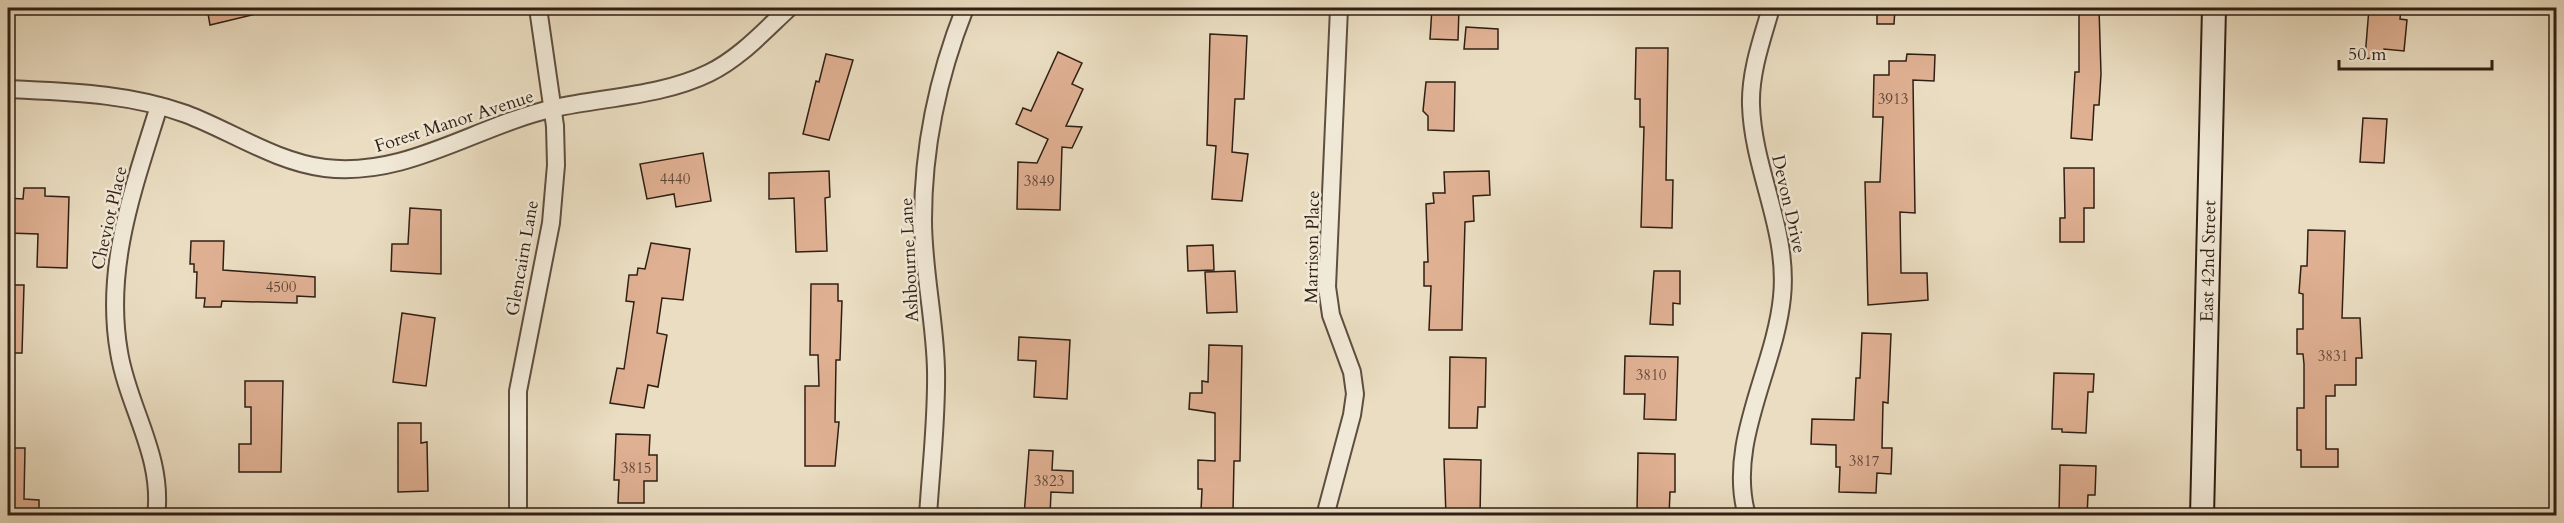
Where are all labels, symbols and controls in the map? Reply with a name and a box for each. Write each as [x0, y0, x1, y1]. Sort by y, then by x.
scale bar [2339, 33, 2492, 71]
text: 50 m [2348, 42, 2387, 67]
street label: Forest Manor Avenue [371, 84, 537, 159]
house number: 3913 [1878, 89, 1908, 109]
street label: Devon Drive [1765, 152, 1812, 256]
street label: Cheviot Place [85, 164, 134, 272]
house number: 4440 [660, 169, 691, 189]
house number: 3849 [1024, 171, 1055, 191]
street label: Marrison Place [1299, 190, 1326, 304]
street label: Ashbourne Lane [894, 197, 925, 323]
street label: Glencairn Lane [500, 198, 545, 318]
street label: East 42nd Street [2195, 200, 2222, 322]
house number: 4500 [266, 277, 297, 297]
house number: 3831 [2318, 346, 2348, 366]
house number: 3810 [1636, 365, 1667, 385]
house number: 3817 [1849, 451, 1880, 471]
house number: 3815 [621, 458, 651, 478]
house number: 3823 [1034, 471, 1064, 491]

